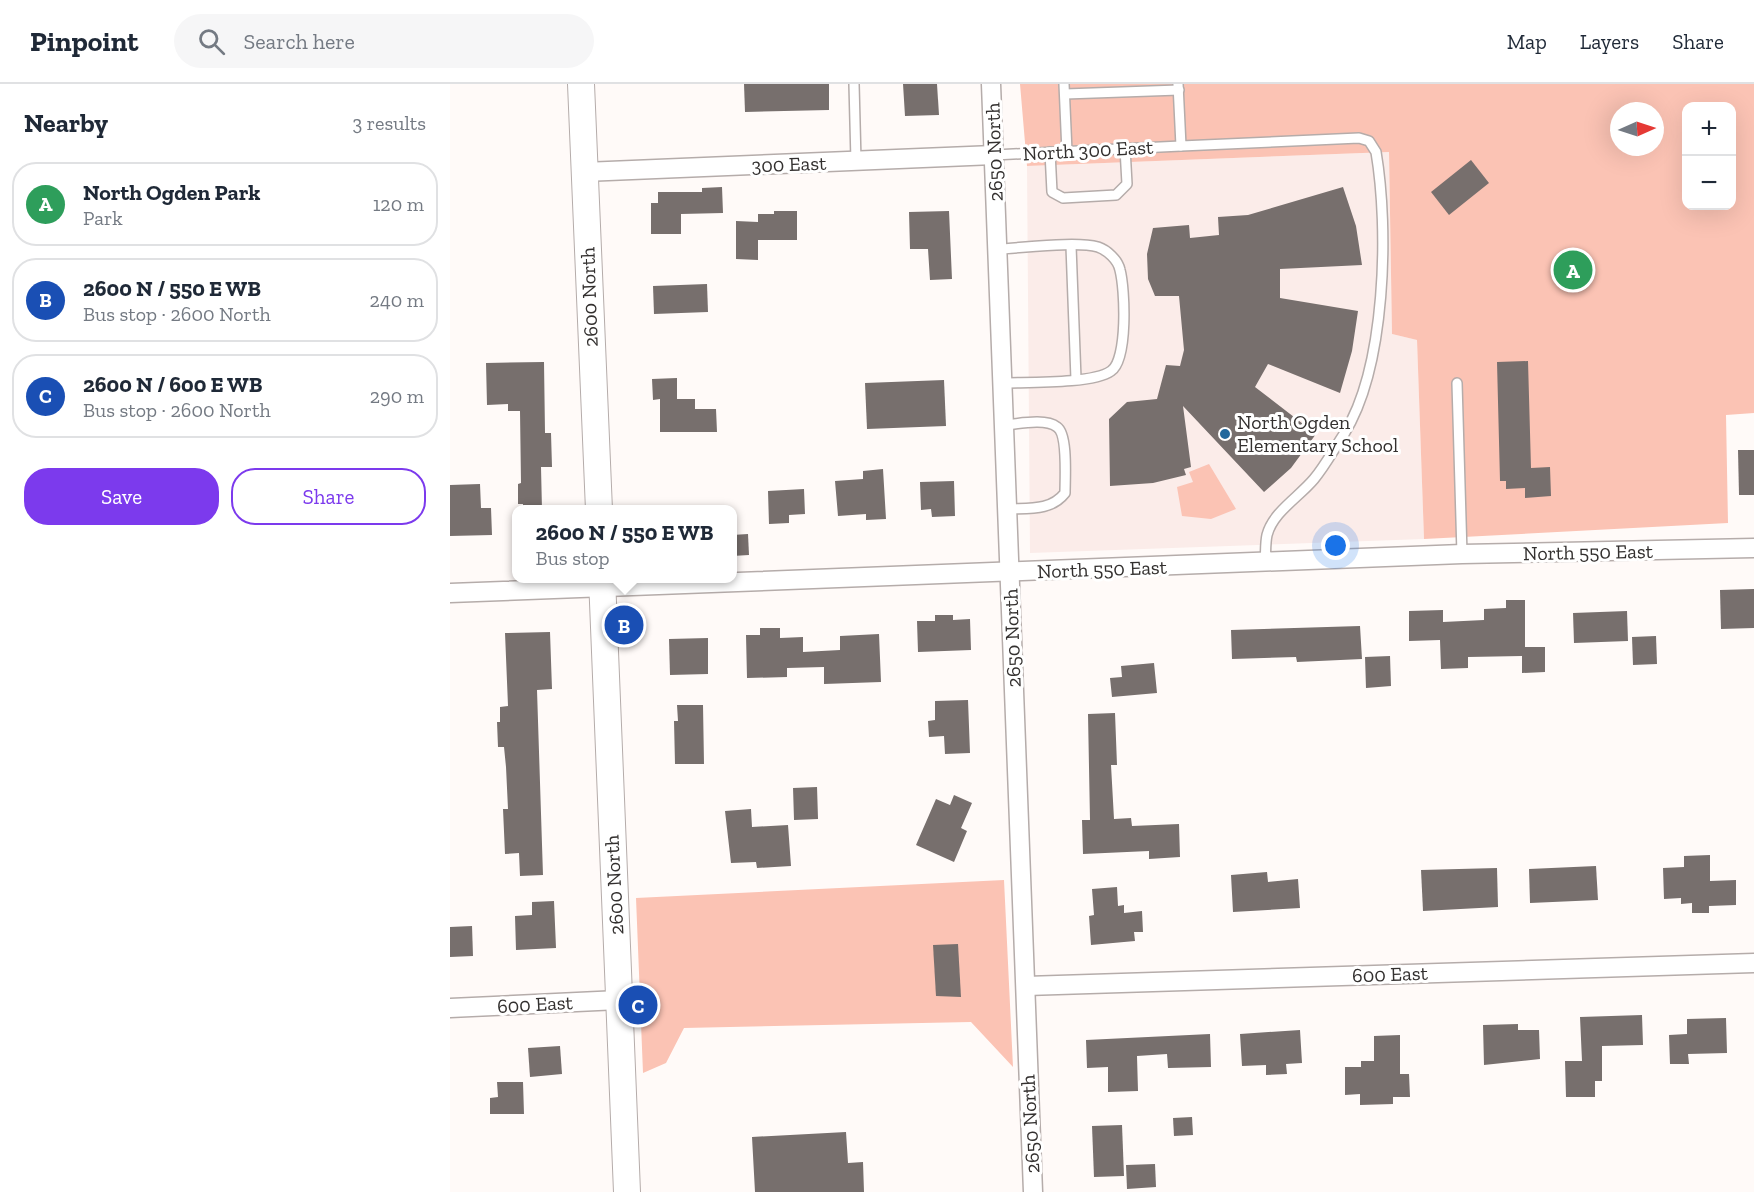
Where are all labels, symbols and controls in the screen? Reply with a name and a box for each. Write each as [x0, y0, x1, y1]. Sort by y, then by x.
search box [174, 14, 594, 68]
text: Pinpoint [30, 25, 138, 58]
icon: search [195, 25, 228, 58]
text: Search here [243, 28, 355, 55]
text: Map [1507, 29, 1547, 54]
text: Layers [1580, 29, 1639, 54]
text: Share [1672, 29, 1724, 54]
street label: 2650 North [980, 101, 1008, 202]
north arrow [1610, 102, 1664, 156]
map controls [1682, 102, 1736, 210]
button: + [1682, 102, 1736, 156]
text: Nearby [24, 107, 108, 139]
text: 3 results [352, 111, 426, 135]
street label: North 300 East [1022, 135, 1155, 165]
street label: 300 East [751, 151, 827, 177]
button: − [1682, 156, 1736, 210]
text: North Ogden Park [83, 179, 260, 206]
text: A [39, 192, 52, 216]
text: 120 m [373, 192, 424, 216]
text: Park [83, 206, 123, 230]
street label: 2600 North [575, 246, 603, 347]
pin: A [1554, 248, 1592, 292]
text: 2600 N / 550 E WB [83, 275, 261, 302]
text: B [39, 288, 52, 312]
text: 240 m [370, 288, 424, 312]
text: Bus stop · 2600 North [83, 302, 271, 326]
text: 2600 N / 600 E WB [83, 371, 262, 398]
text: C [39, 384, 52, 408]
text: 290 m [370, 384, 424, 408]
text: Bus stop · 2600 North [83, 398, 271, 422]
place label: North Ogden Elementary School [1237, 410, 1398, 457]
marker: North Ogden Elementary School [1218, 427, 1232, 441]
button: Save [24, 468, 219, 525]
button: Share [231, 468, 426, 525]
popup [512, 505, 737, 583]
text: 2600 N / 550 E WB [536, 519, 713, 546]
your location [1321, 531, 1350, 560]
street label: North 550 East [1523, 539, 1654, 565]
text: Bus stop [536, 546, 610, 570]
street label: North 550 East [1037, 555, 1168, 583]
street label: 2650 North [998, 587, 1026, 688]
pin: B [604, 602, 644, 648]
street label: 2600 North [599, 834, 629, 936]
street label: 600 East [1352, 961, 1429, 987]
pin: C [618, 982, 657, 1028]
street label: 600 East [497, 990, 574, 1018]
street label: 2650 North [1015, 1073, 1045, 1174]

